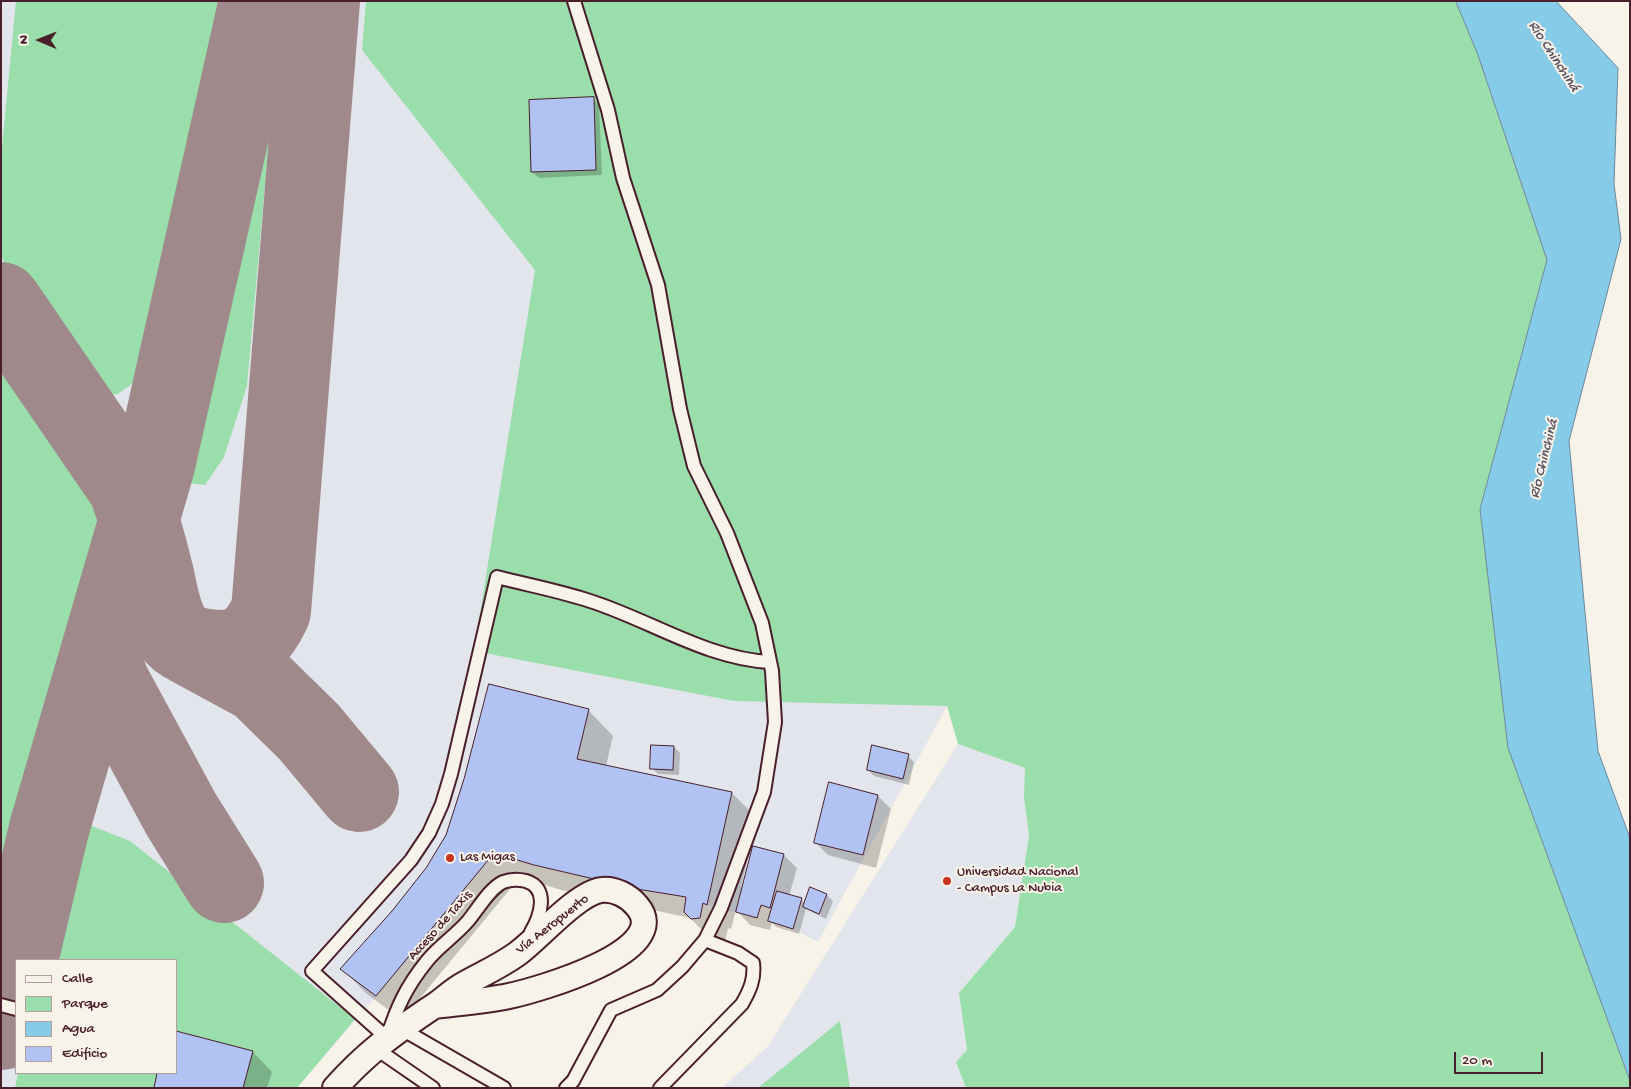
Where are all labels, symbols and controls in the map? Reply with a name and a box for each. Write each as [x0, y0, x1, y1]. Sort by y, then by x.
north arrow [15, 15, 65, 65]
water label: Río Chinchiná [1523, 18, 1583, 96]
text: N [16, 35, 33, 44]
water label: Río Chinchiná [1526, 418, 1564, 500]
place label: Las Migas [460, 850, 515, 866]
marker: Las Migas [444, 852, 456, 864]
place label: Universidad Nacional - Campus La Nubia [957, 865, 1078, 898]
marker: Universidad Nacional - Campus La Nubia [941, 875, 953, 887]
street label: Acceso de Taxis [405, 888, 477, 964]
street label: Vía Aeropuerto [513, 891, 593, 959]
legend [15, 959, 178, 1074]
text: Calle [62, 970, 93, 988]
text: Parque [62, 995, 108, 1013]
text: Agua [62, 1020, 95, 1038]
scale bar [1456, 1042, 1545, 1074]
text: Edificio [62, 1045, 107, 1063]
text: 20 m [1462, 1052, 1492, 1070]

